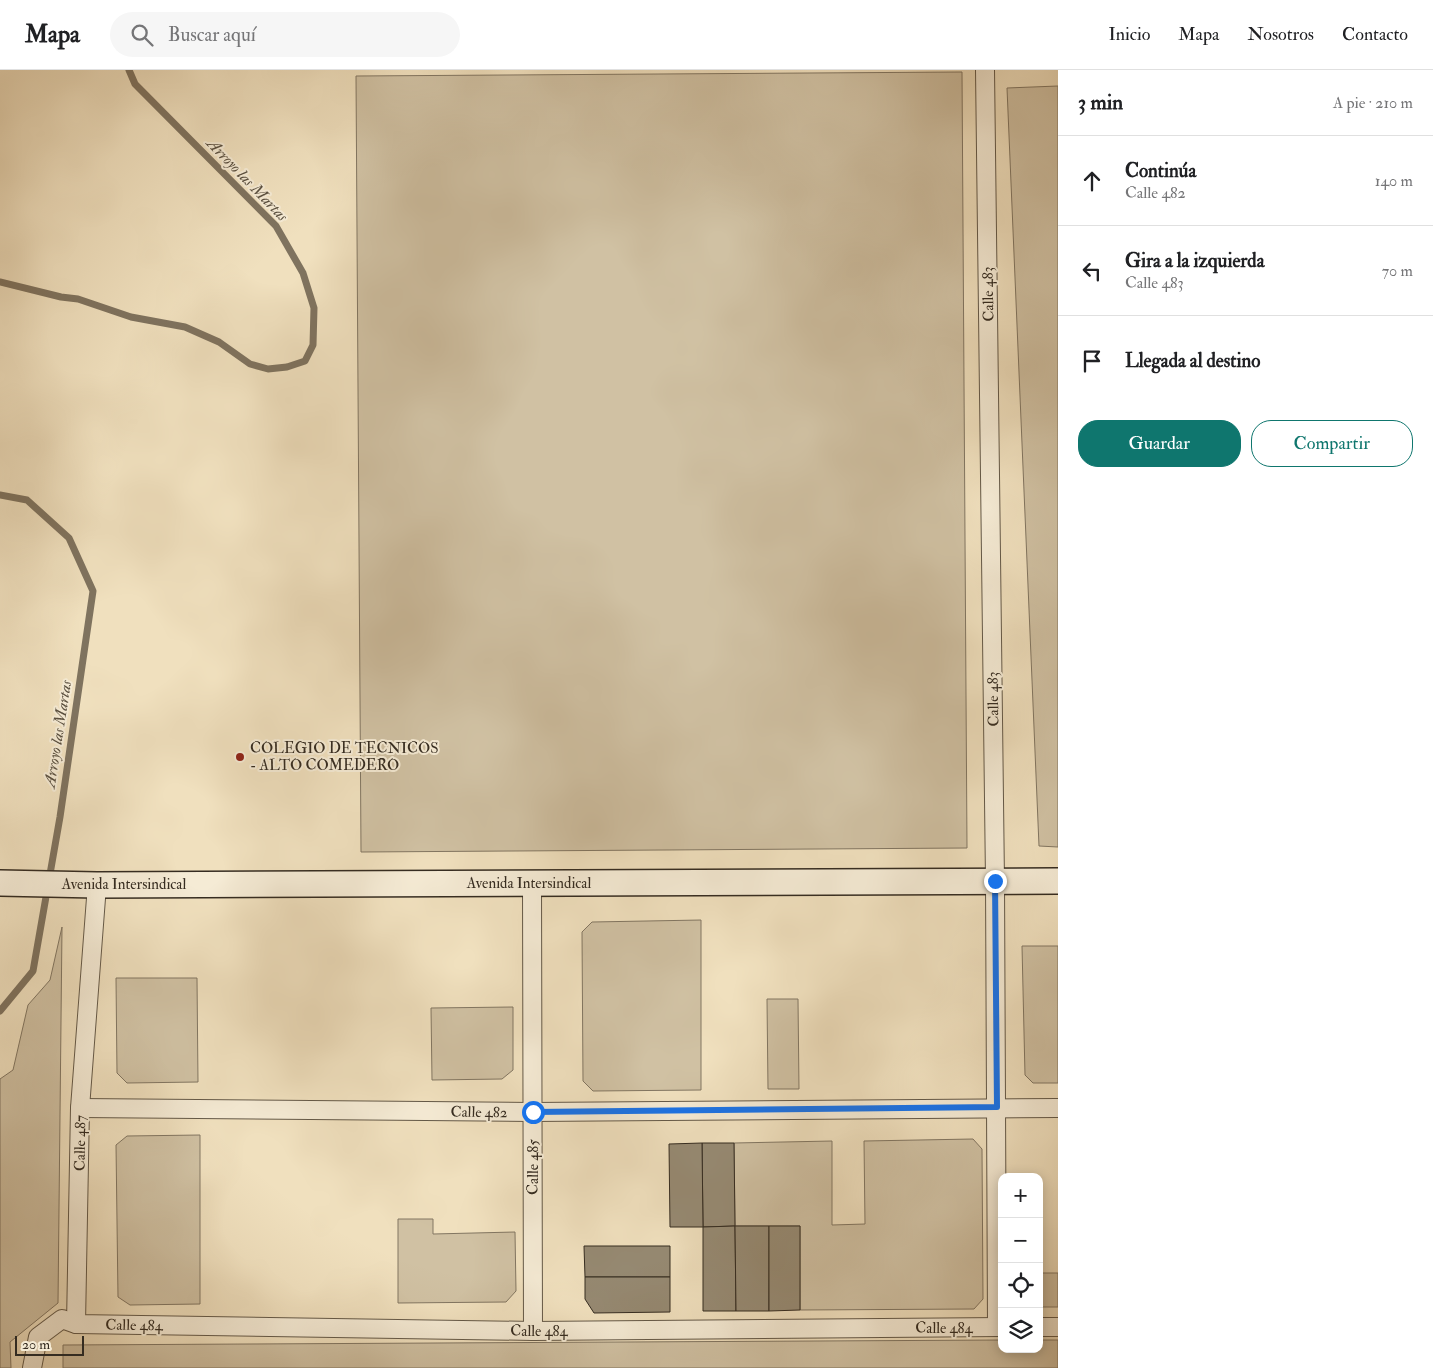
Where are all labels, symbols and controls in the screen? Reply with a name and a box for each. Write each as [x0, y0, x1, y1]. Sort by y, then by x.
search box [110, 12, 460, 57]
text: Mapa [25, 19, 80, 50]
icon: search [128, 21, 156, 49]
text: Buscar aquí [168, 23, 256, 47]
text: Inicio [1108, 23, 1150, 46]
text: Mapa [1178, 23, 1220, 46]
text: Nosotros [1248, 23, 1314, 46]
text: Contacto [1342, 23, 1408, 46]
text: 3 min [1078, 89, 1123, 116]
text: A pie · 210 m [1333, 93, 1413, 113]
water label: Arroyo las Martas [201, 132, 293, 226]
text: Continúa [1125, 159, 1196, 183]
icon: ahead [1078, 167, 1106, 195]
text: 140 m [1375, 171, 1413, 191]
text: Calle 482 [1125, 183, 1186, 203]
text: Gira a la izquierda [1125, 249, 1264, 273]
icon: left [1078, 257, 1106, 285]
text: 70 m [1382, 261, 1413, 281]
street label: Calle 483 [979, 266, 998, 322]
text: Calle 483 [1125, 273, 1184, 293]
icon: arrive [1078, 347, 1106, 375]
text: Llegada al destino [1125, 349, 1260, 373]
button: Guardar [1078, 420, 1241, 467]
button: Compartir [1251, 420, 1413, 467]
street label: Calle 483 [984, 671, 1003, 727]
water label: Arroyo las Martas [39, 678, 76, 791]
place label: COLEGIO DE TECNICOS - ALTO COMEDERO [250, 739, 439, 775]
marker: COLEGIO DE TECNICOS - ALTO COMEDERO [234, 751, 246, 763]
route end [984, 870, 1007, 893]
street label: Avenida Intersindical [466, 874, 592, 893]
street label: Avenida Intersindical [61, 875, 187, 894]
route start [522, 1101, 545, 1124]
street label: Calle 482 [450, 1103, 508, 1123]
street label: Calle 487 [71, 1115, 90, 1171]
street label: Calle 485 [524, 1139, 543, 1195]
map controls [998, 1173, 1043, 1353]
button: + [998, 1173, 1043, 1218]
button: − [998, 1218, 1043, 1263]
button: locate [998, 1263, 1043, 1308]
button: layers [998, 1308, 1043, 1353]
street label: Calle 484 [105, 1316, 164, 1336]
street label: Calle 484 [915, 1319, 974, 1338]
street label: Calle 484 [510, 1322, 569, 1341]
scale bar [15, 1333, 84, 1356]
text: 20 m [22, 1336, 50, 1353]

